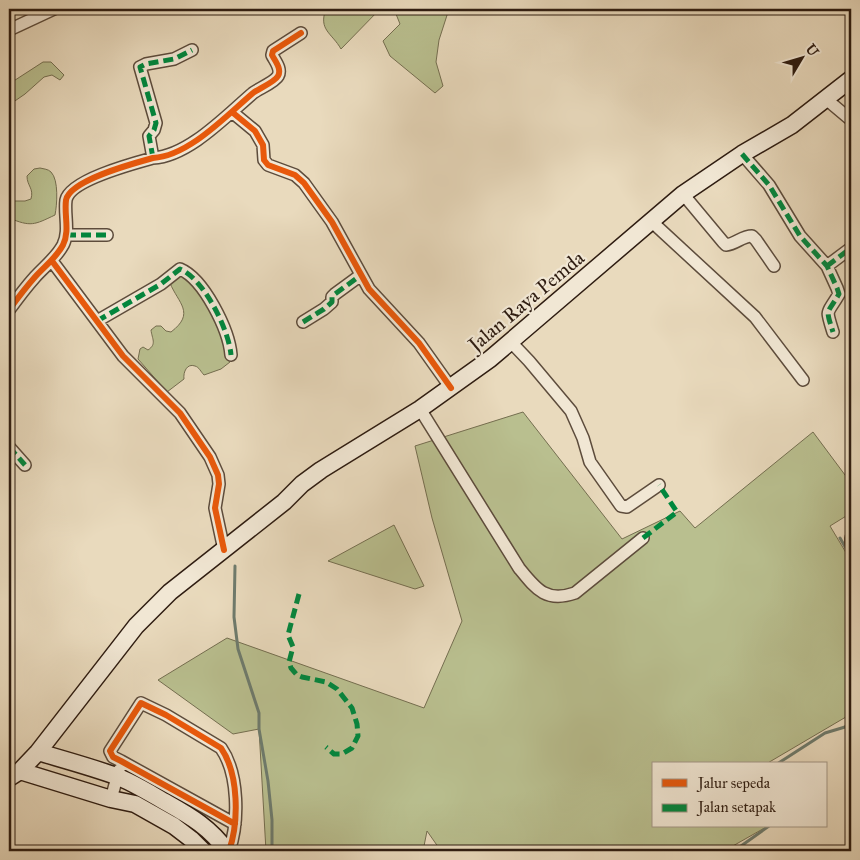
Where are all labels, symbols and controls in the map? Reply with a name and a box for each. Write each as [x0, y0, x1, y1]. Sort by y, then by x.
north arrow [778, 32, 828, 82]
text: U [802, 41, 823, 61]
street label: Jalan Raya Pemda [462, 245, 590, 358]
legend [652, 762, 828, 828]
text: Jalur sepeda [696, 774, 771, 793]
text: Jalan setapak [696, 798, 776, 817]

